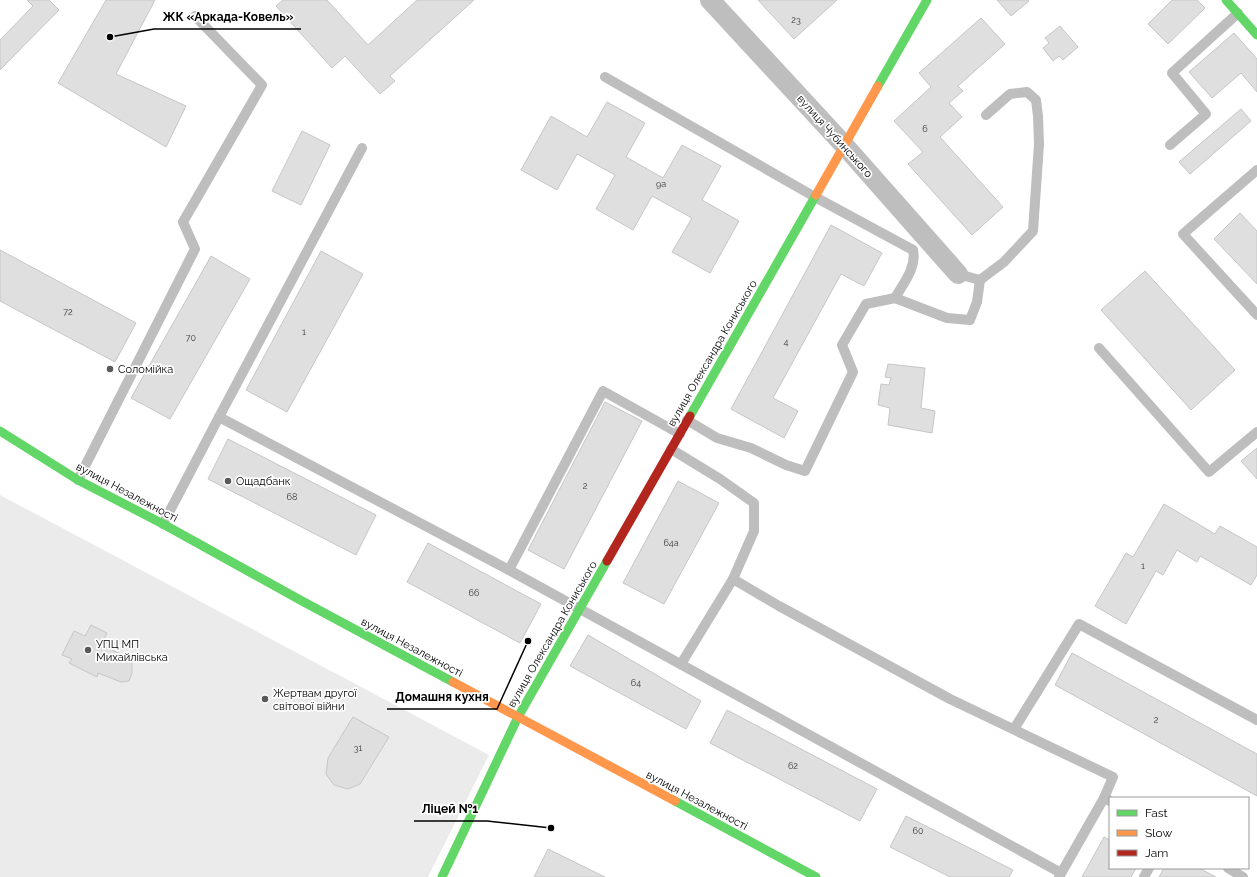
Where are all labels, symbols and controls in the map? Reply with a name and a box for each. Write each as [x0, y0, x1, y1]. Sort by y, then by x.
callout: ЖК «Аркада-Ковель» [154, 5, 301, 29]
text: ЖК «Аркада-Ковель» [163, 10, 294, 24]
house number: 23 [791, 15, 801, 25]
street label: вулиця Чубинського [794, 92, 875, 181]
house number: 6 [922, 124, 928, 134]
house number: 9а [656, 179, 666, 189]
street label: вулиця Олександра Кониського [665, 277, 760, 429]
house number: 72 [63, 307, 73, 317]
house number: 1 [302, 327, 306, 337]
house number: 70 [186, 333, 197, 343]
house number: 4 [784, 337, 789, 347]
place label: Соломійка [118, 363, 173, 376]
marker: Соломійка [105, 364, 115, 374]
street label: вулиця Незалежності [74, 460, 180, 525]
place label: Ощадбанк [236, 475, 291, 488]
marker: Ощадбанк [223, 476, 233, 486]
house number: 2 [583, 481, 588, 491]
house number: 68 [287, 492, 297, 502]
house number: 64а [663, 538, 679, 548]
street label: вулиця Олександра Кониського [505, 558, 600, 710]
house number: 1 [1141, 561, 1145, 571]
house number: 66 [469, 588, 480, 598]
street label: вулиця Незалежності [359, 615, 465, 680]
place label: УПЦ МП Михайлівська [96, 638, 168, 664]
marker: УПЦ МП Михайлівська [83, 645, 93, 655]
house number: 64 [631, 678, 641, 688]
callout: Домашня кухня [387, 685, 497, 709]
place label: Жертвам другої світової війни [273, 687, 357, 713]
text: Домашня кухня [395, 690, 489, 704]
marker: Жертвам другої світової війни [260, 694, 270, 704]
house number: 2 [1154, 715, 1159, 725]
house number: 31 [354, 743, 362, 753]
house number: 62 [788, 761, 798, 771]
street label: вулиця Незалежності [644, 768, 750, 833]
callout: Ліцей №1 [414, 797, 487, 821]
legend [1109, 797, 1249, 869]
text: Ліцей №1 [422, 802, 478, 816]
text: Fast [1145, 806, 1168, 820]
house number: 60 [913, 826, 924, 836]
text: Slow [1145, 826, 1172, 840]
text: Jam [1145, 846, 1168, 860]

